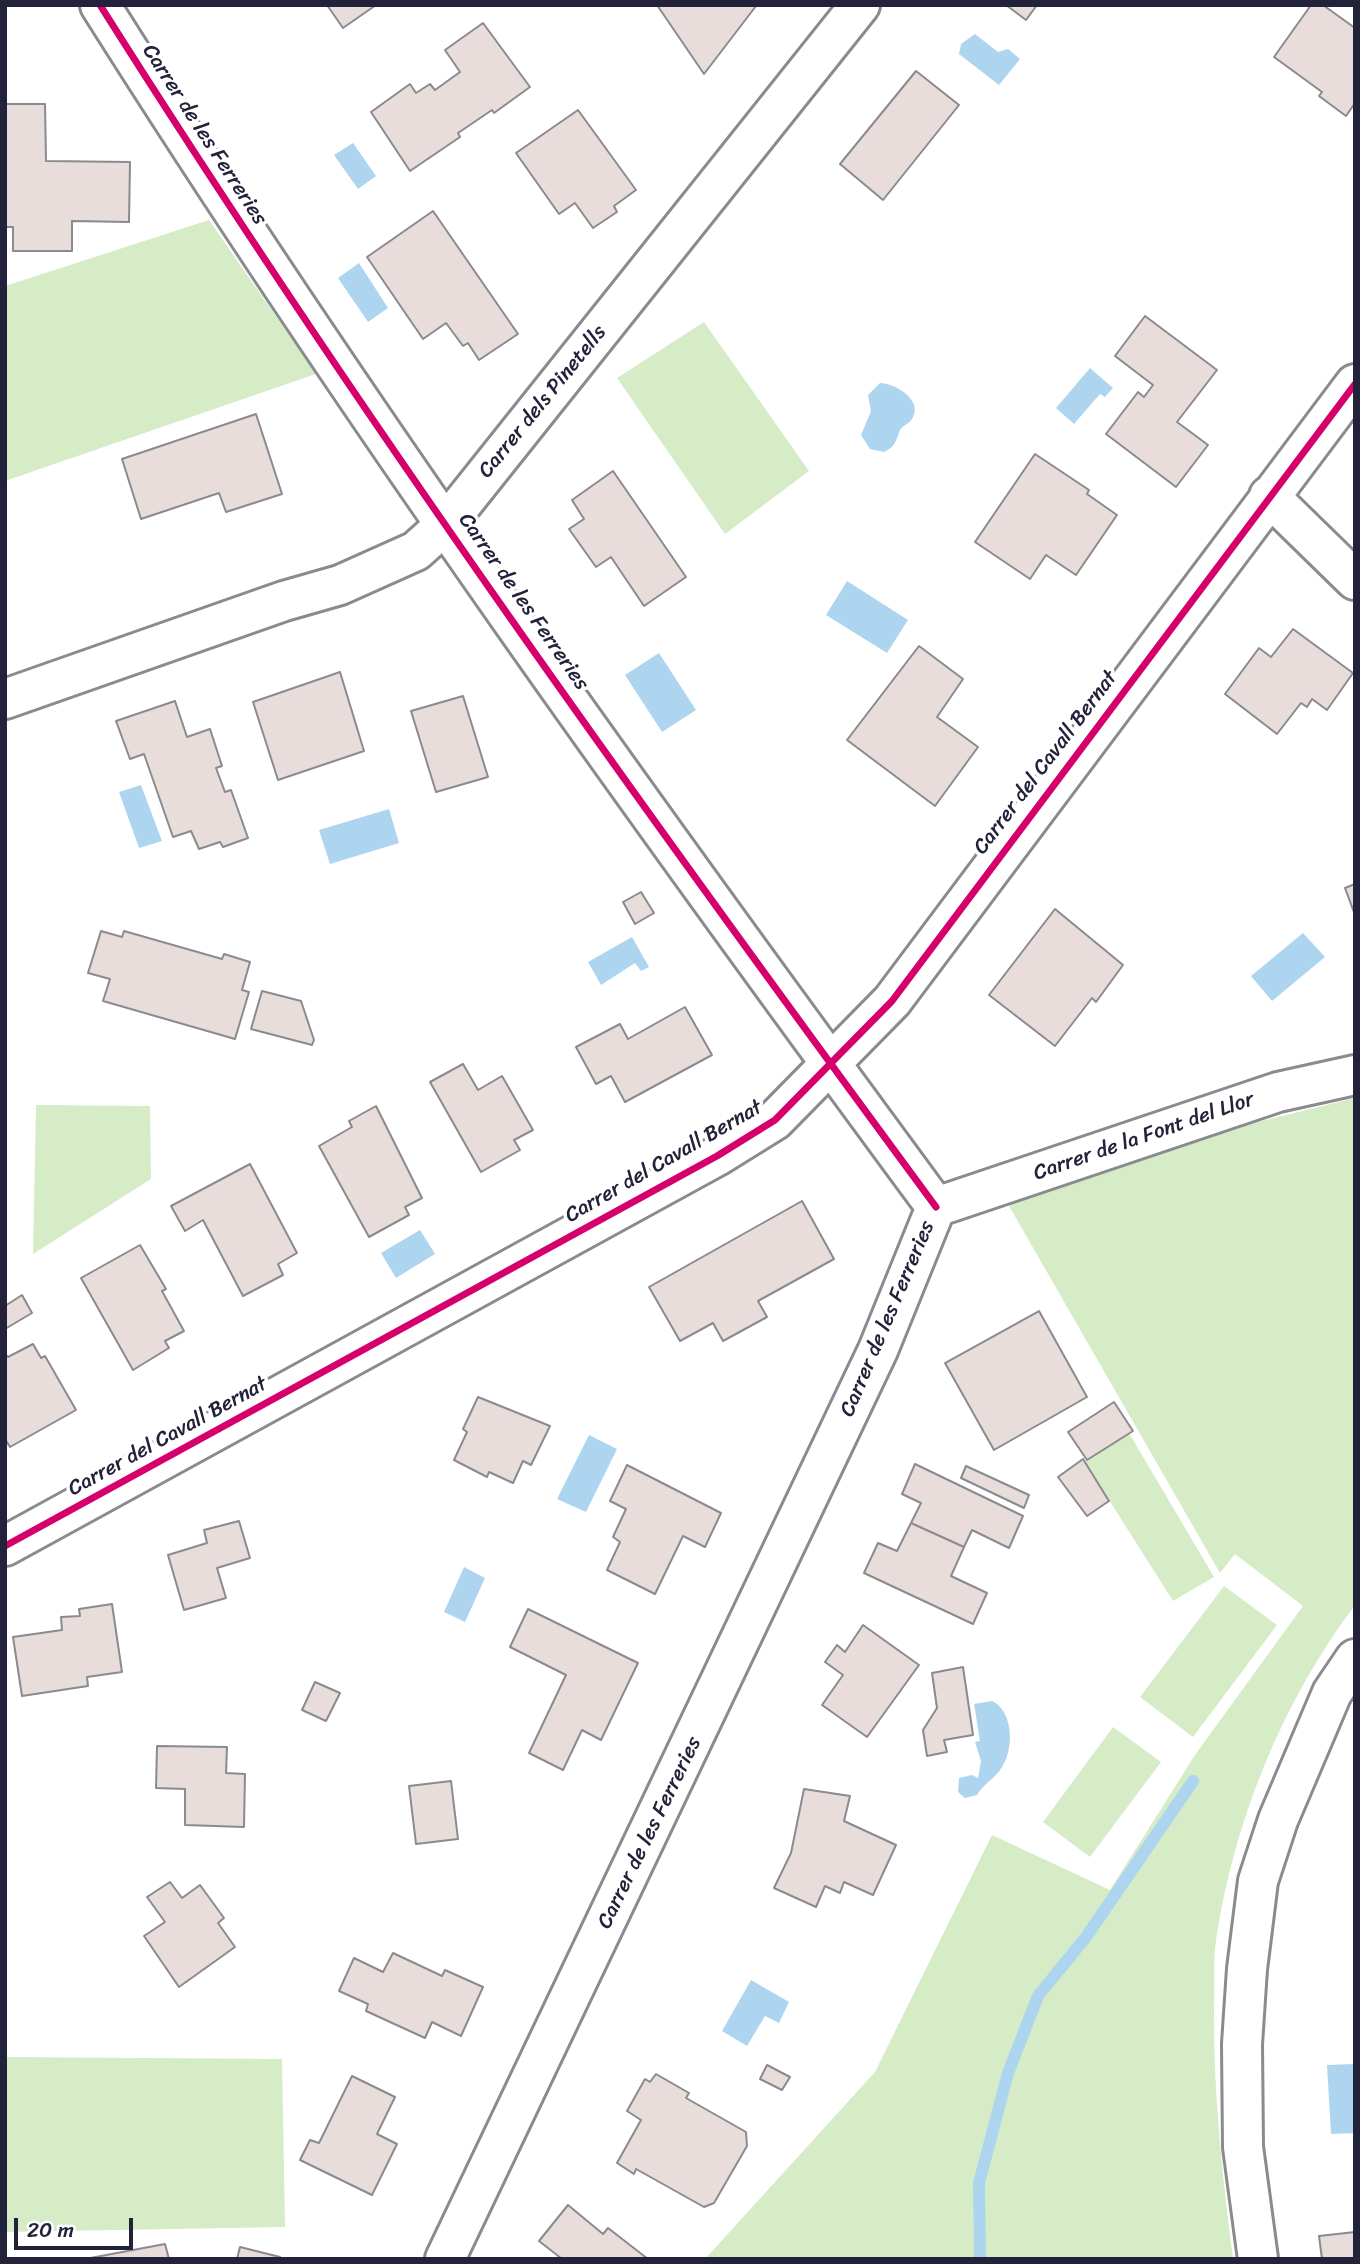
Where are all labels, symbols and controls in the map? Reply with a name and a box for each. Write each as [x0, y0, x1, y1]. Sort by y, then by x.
street label: Carrer de les Ferreries [136, 40, 272, 230]
street label: Carrer dels Pinetells [474, 321, 612, 483]
street label: Carrer de les Ferreries [452, 509, 594, 695]
street label: Carrer del Cavall Bernat [969, 666, 1123, 860]
street label: Carrer de la Font del Llor [1031, 1087, 1257, 1187]
street label: Carrer del Cavall Bernat [561, 1095, 767, 1229]
street label: Carrer de les Ferreries [835, 1217, 941, 1421]
street label: Carrer del Cavall Bernat [64, 1372, 272, 1502]
street label: Carrer de les Ferreries [593, 1733, 707, 1933]
scale bar [18, 2204, 136, 2248]
text: 20 m [27, 2211, 74, 2249]

